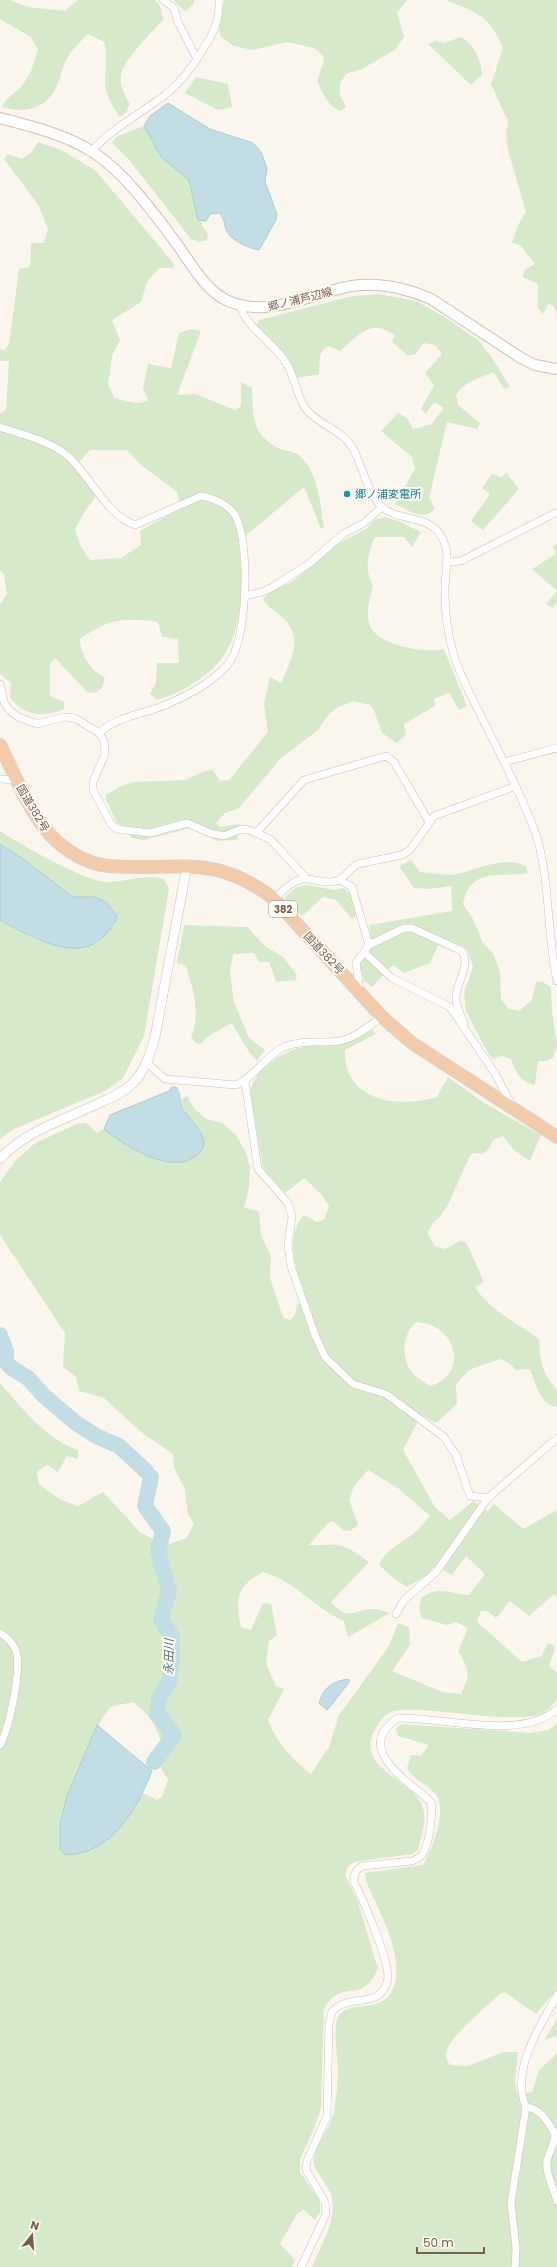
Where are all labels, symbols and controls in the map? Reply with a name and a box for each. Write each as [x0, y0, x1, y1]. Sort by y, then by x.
street label: 郷ノ浦芦辺線 [266, 283, 334, 315]
place label: 郷ノ浦変電所 [355, 486, 422, 502]
marker: 郷ノ浦変電所 [342, 489, 352, 499]
street label: 国道382号 [13, 781, 53, 835]
road number: 382 [269, 901, 297, 917]
street label: 国道382号 [300, 928, 348, 978]
water label: 永田川 [160, 1637, 177, 1675]
north arrow [12, 2215, 52, 2255]
text: N [29, 2217, 41, 2234]
scale bar [417, 2229, 484, 2255]
text: 50 m [423, 2234, 454, 2251]

